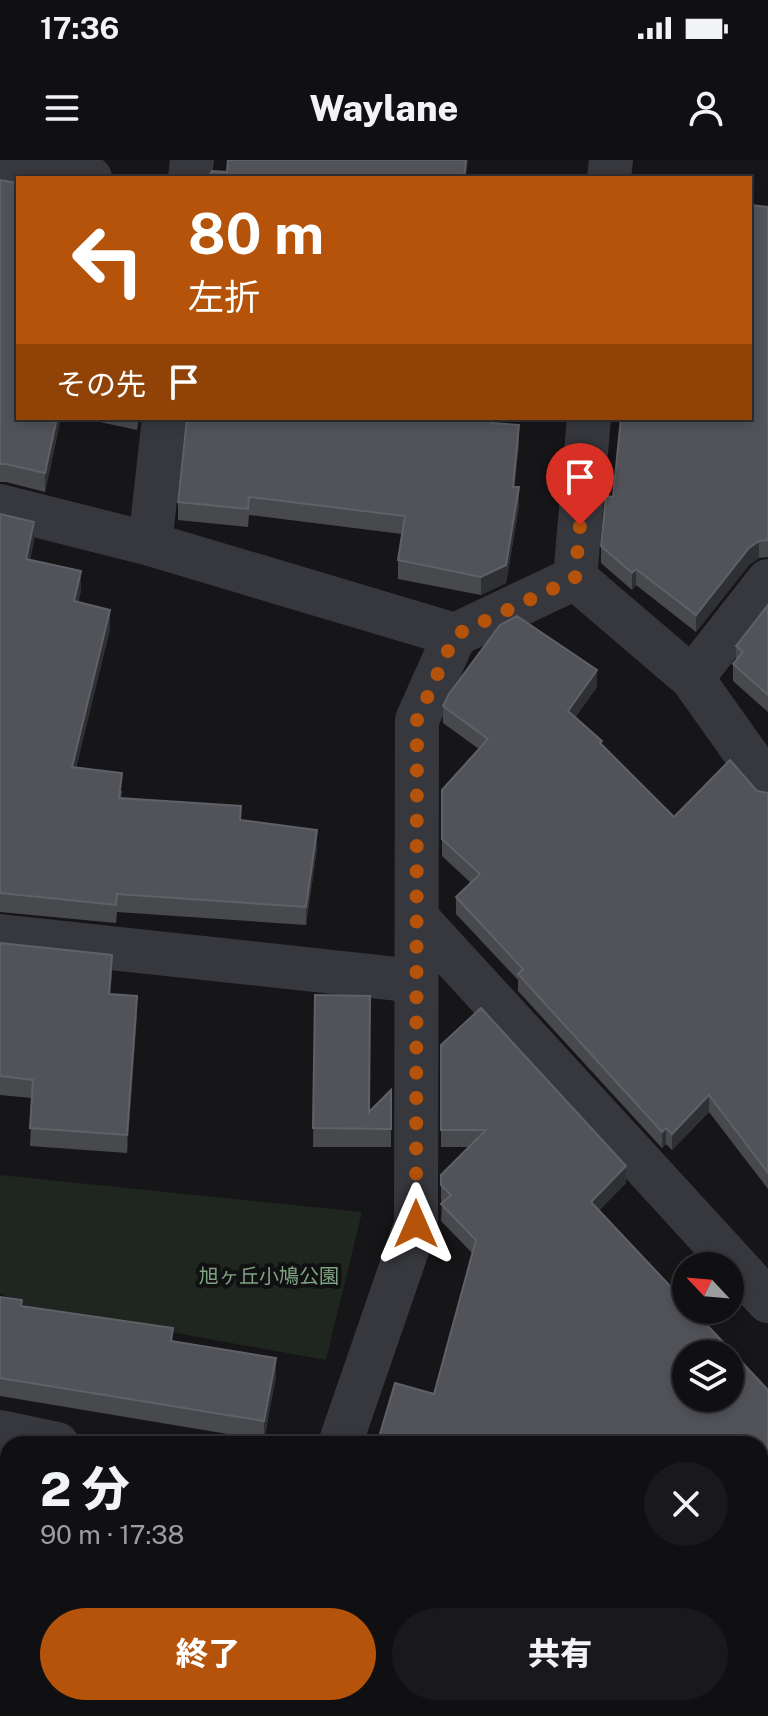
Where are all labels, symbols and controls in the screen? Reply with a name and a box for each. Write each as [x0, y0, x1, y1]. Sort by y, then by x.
text: 17:36 [40, 10, 119, 46]
icon: menu [40, 86, 84, 130]
icon: person [684, 86, 728, 130]
text: Waylane [310, 87, 458, 129]
text: 80 m [188, 201, 324, 267]
icon: left [56, 208, 160, 312]
text: 左折 [188, 276, 260, 318]
icon: arrive [162, 360, 206, 404]
text: その先 [56, 366, 146, 402]
pin [546, 443, 614, 525]
icon: arrive [558, 455, 602, 499]
position arrow [374, 1182, 458, 1266]
north arrow [672, 1252, 744, 1324]
map controls [672, 1252, 744, 1412]
park label: 旭ヶ丘小鳩公園 [199, 1264, 339, 1288]
button: layers [672, 1340, 744, 1412]
text: 2 分 [40, 1460, 130, 1517]
button: close [644, 1462, 728, 1546]
text: 90 m · 17:38 [40, 1519, 184, 1550]
button: 終了 [40, 1608, 376, 1700]
button: 共有 [392, 1608, 728, 1700]

